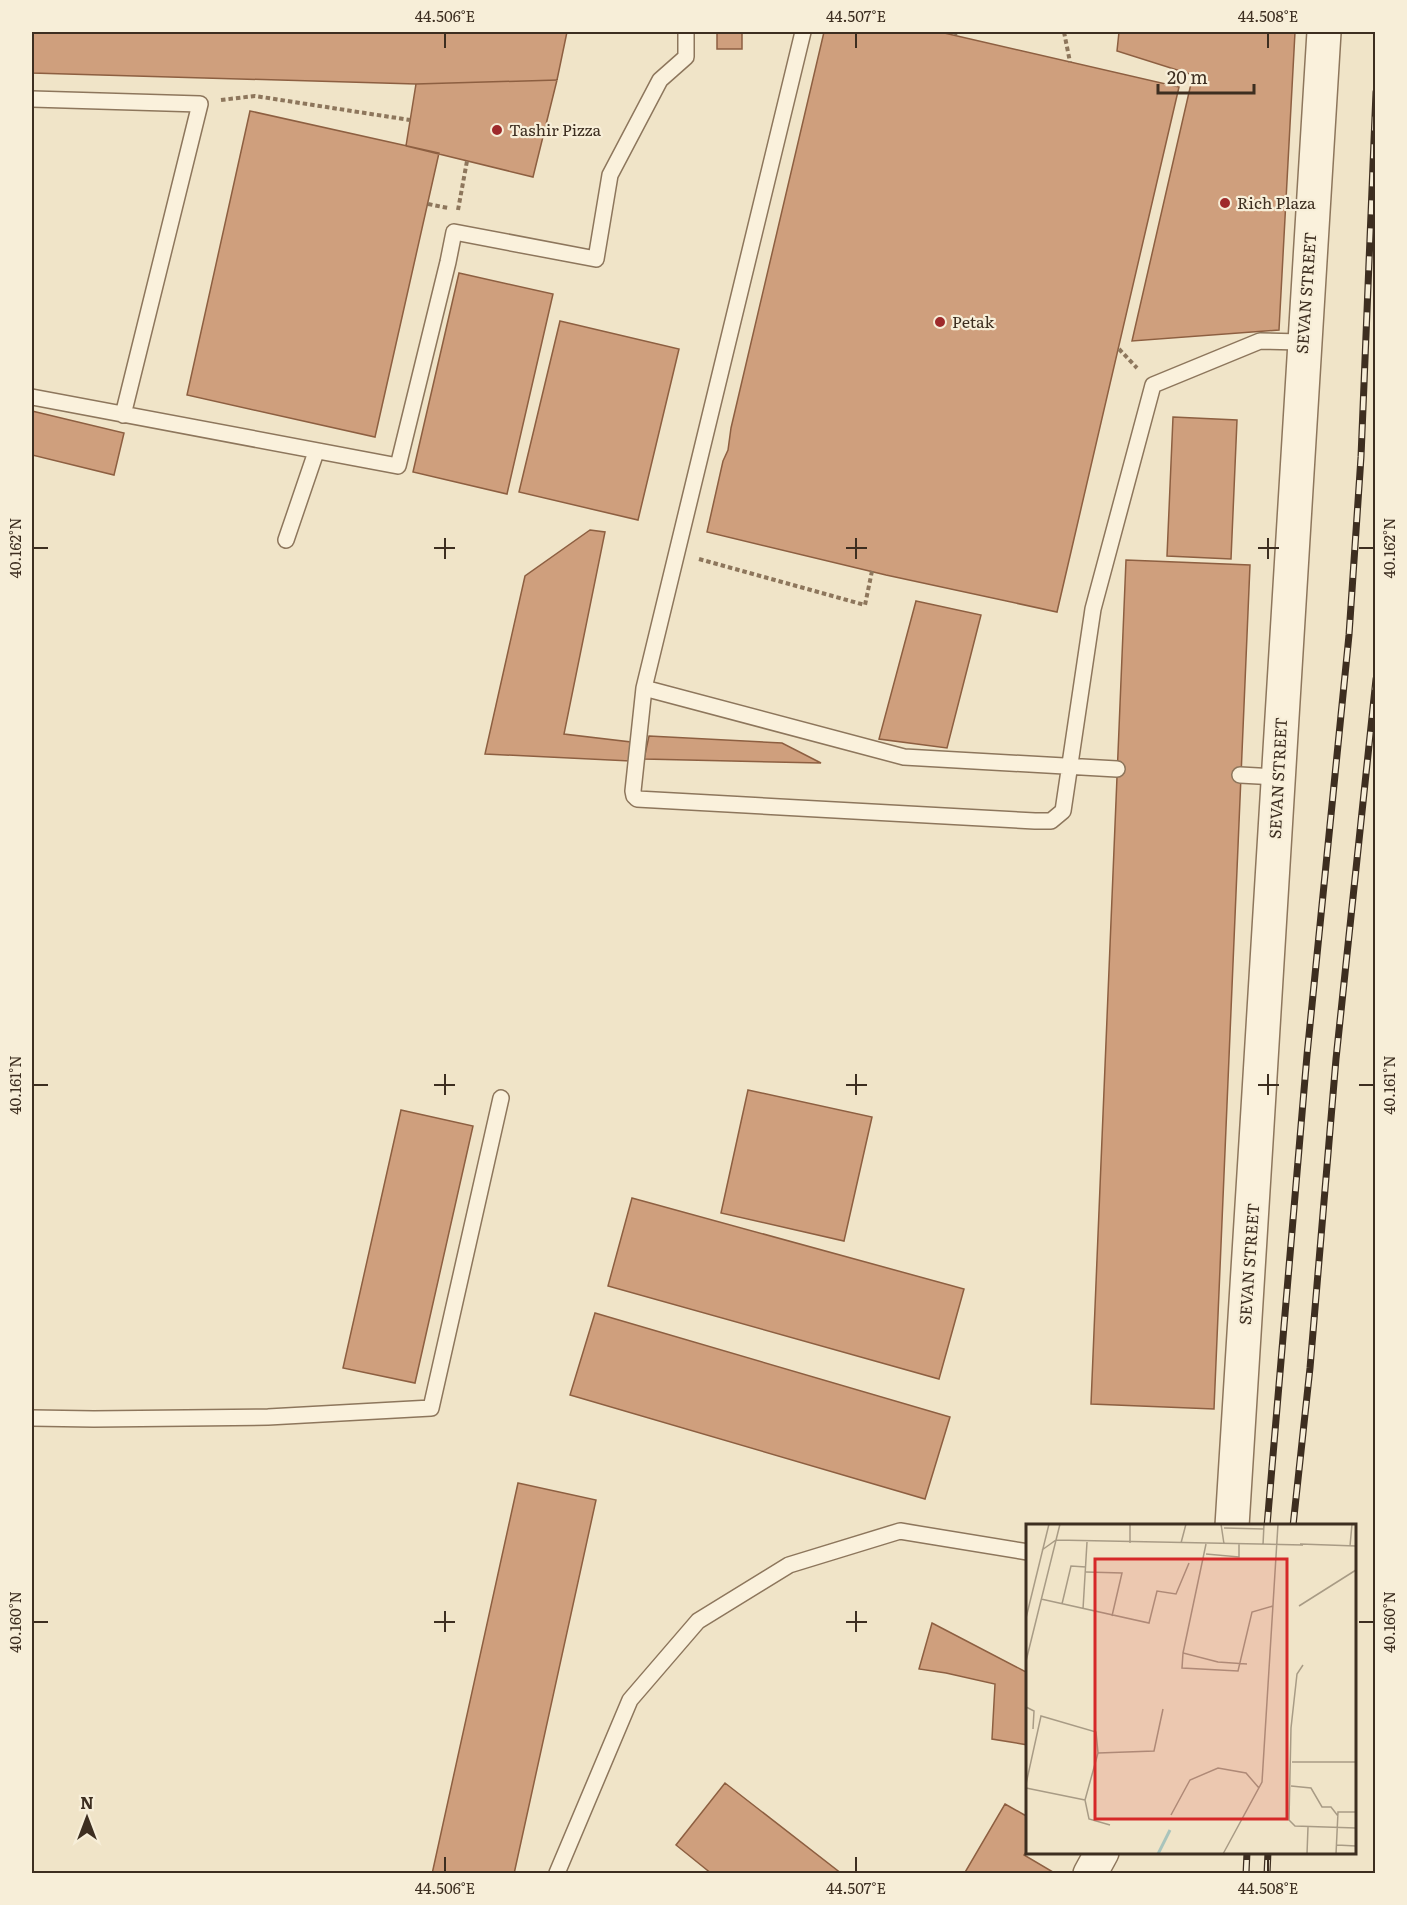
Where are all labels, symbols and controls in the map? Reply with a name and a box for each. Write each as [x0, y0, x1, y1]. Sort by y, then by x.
text: 44.506°E [415, 4, 475, 27]
text: 44.507°E [826, 4, 886, 27]
text: 44.508°E [1238, 4, 1298, 27]
scale bar [1158, 57, 1254, 95]
text: 20 m [1167, 63, 1208, 90]
place label: Tashir Pizza [509, 117, 602, 141]
marker: Tashir Pizza [490, 123, 504, 137]
place label: Rich Plaza [1237, 190, 1316, 214]
marker: Rich Plaza [1218, 196, 1232, 210]
street label: SEVAN STREET [1289, 231, 1321, 355]
place label: Petak [952, 309, 995, 333]
marker: Petak [933, 315, 947, 329]
text: 40.162°N [3, 517, 26, 579]
text: 40.162°N [1377, 517, 1400, 579]
street label: SEVAN STREET [1262, 716, 1292, 840]
text: 40.161°N [3, 1055, 26, 1115]
text: 40.161°N [1377, 1055, 1400, 1115]
street label: SEVAN STREET [1232, 1202, 1264, 1326]
inset map [1026, 1524, 1356, 1854]
text: 40.160°N [3, 1591, 26, 1653]
text: 40.160°N [1377, 1591, 1400, 1653]
north arrow [57, 1788, 117, 1848]
text: N [80, 1790, 94, 1814]
text: 44.506°E [415, 1876, 475, 1899]
text: 44.507°E [826, 1876, 886, 1899]
text: 44.508°E [1238, 1876, 1298, 1899]

